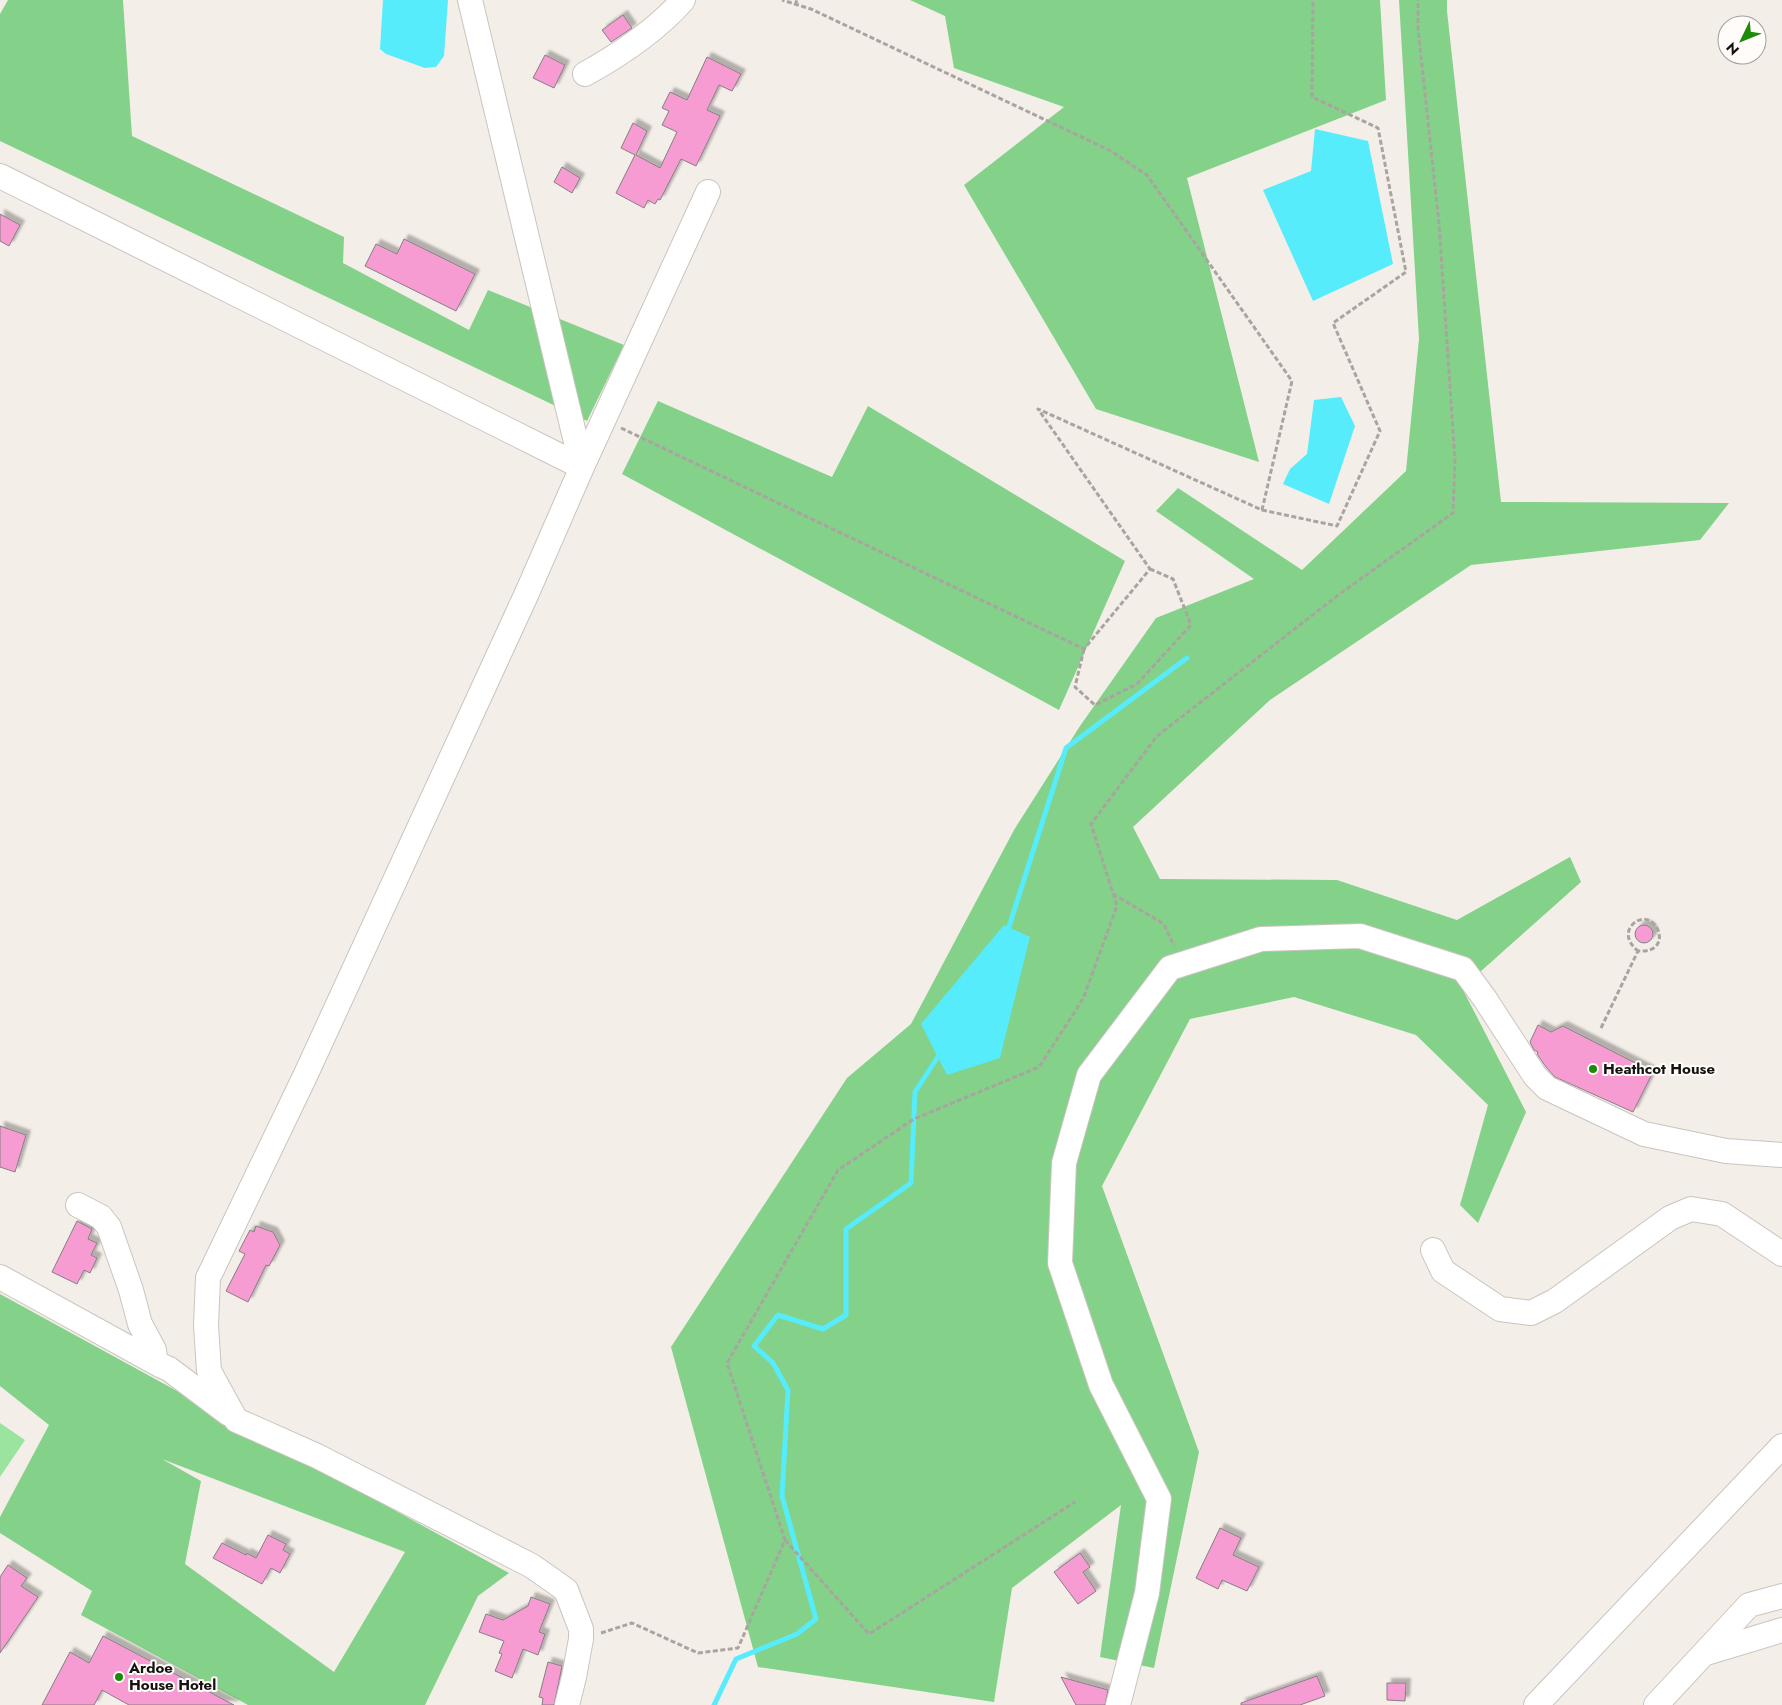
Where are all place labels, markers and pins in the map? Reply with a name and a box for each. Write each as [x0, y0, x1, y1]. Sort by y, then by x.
place label: Heathcot House [1603, 1058, 1715, 1080]
marker: Heathcot House [1587, 1063, 1599, 1075]
place label: Ardoe House Hotel [128, 1657, 216, 1696]
marker: Ardoe House Hotel [113, 1671, 125, 1683]

